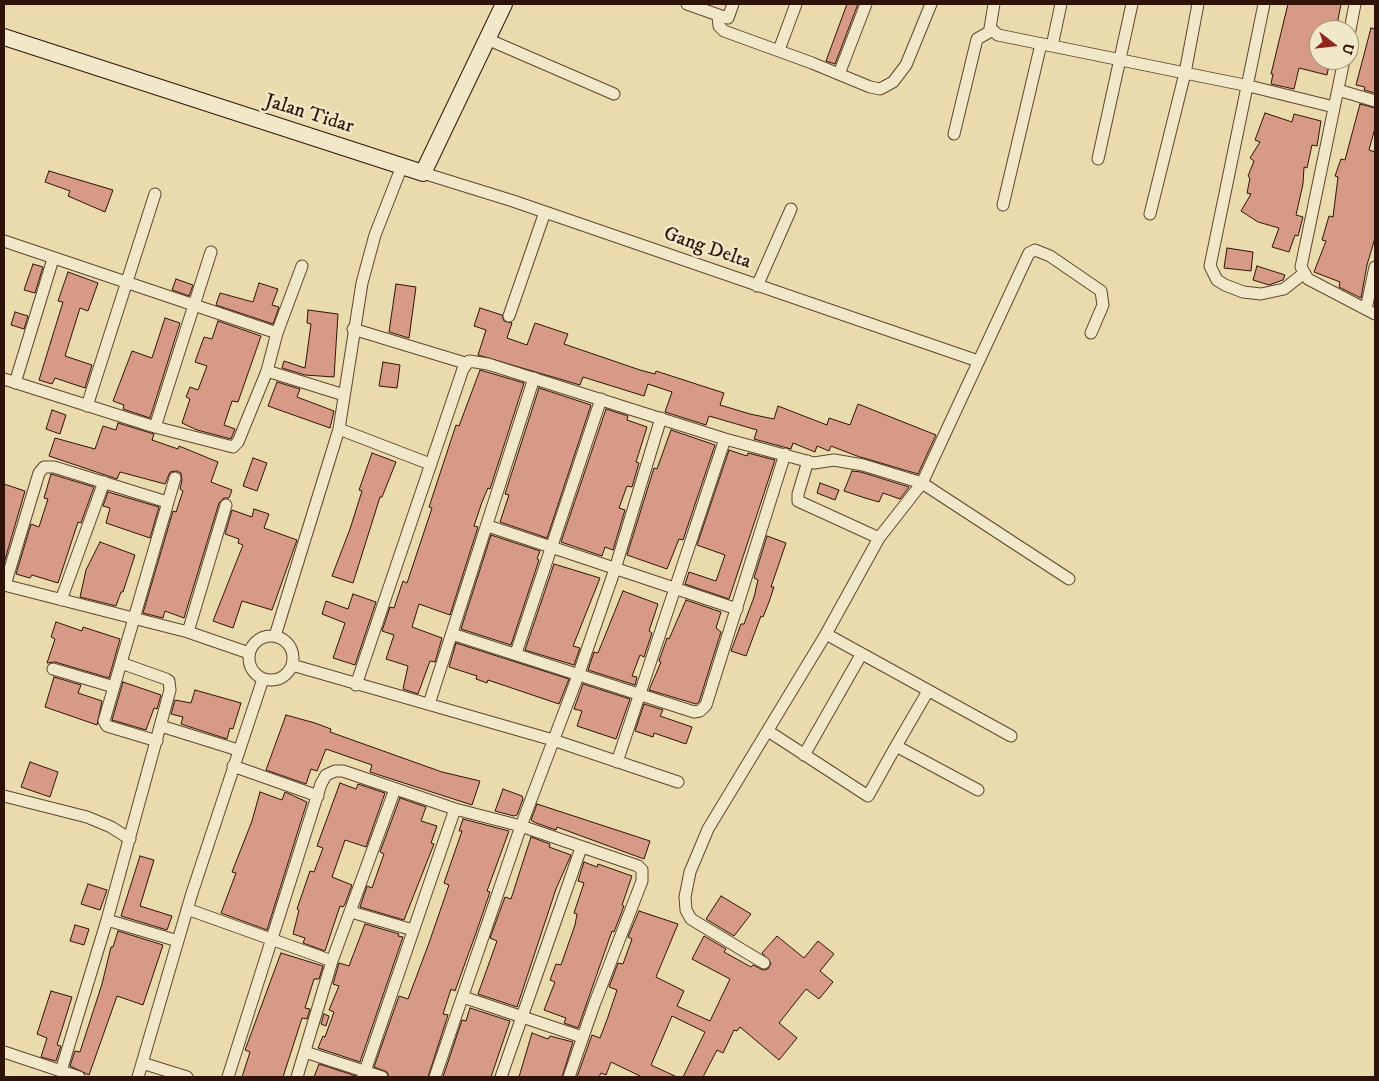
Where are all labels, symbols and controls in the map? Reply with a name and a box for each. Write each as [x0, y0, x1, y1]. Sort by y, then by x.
north arrow [1309, 20, 1359, 70]
text: U [1337, 41, 1358, 57]
street label: Jalan Tidar [262, 90, 356, 140]
street label: Gang Delta [660, 223, 754, 275]

